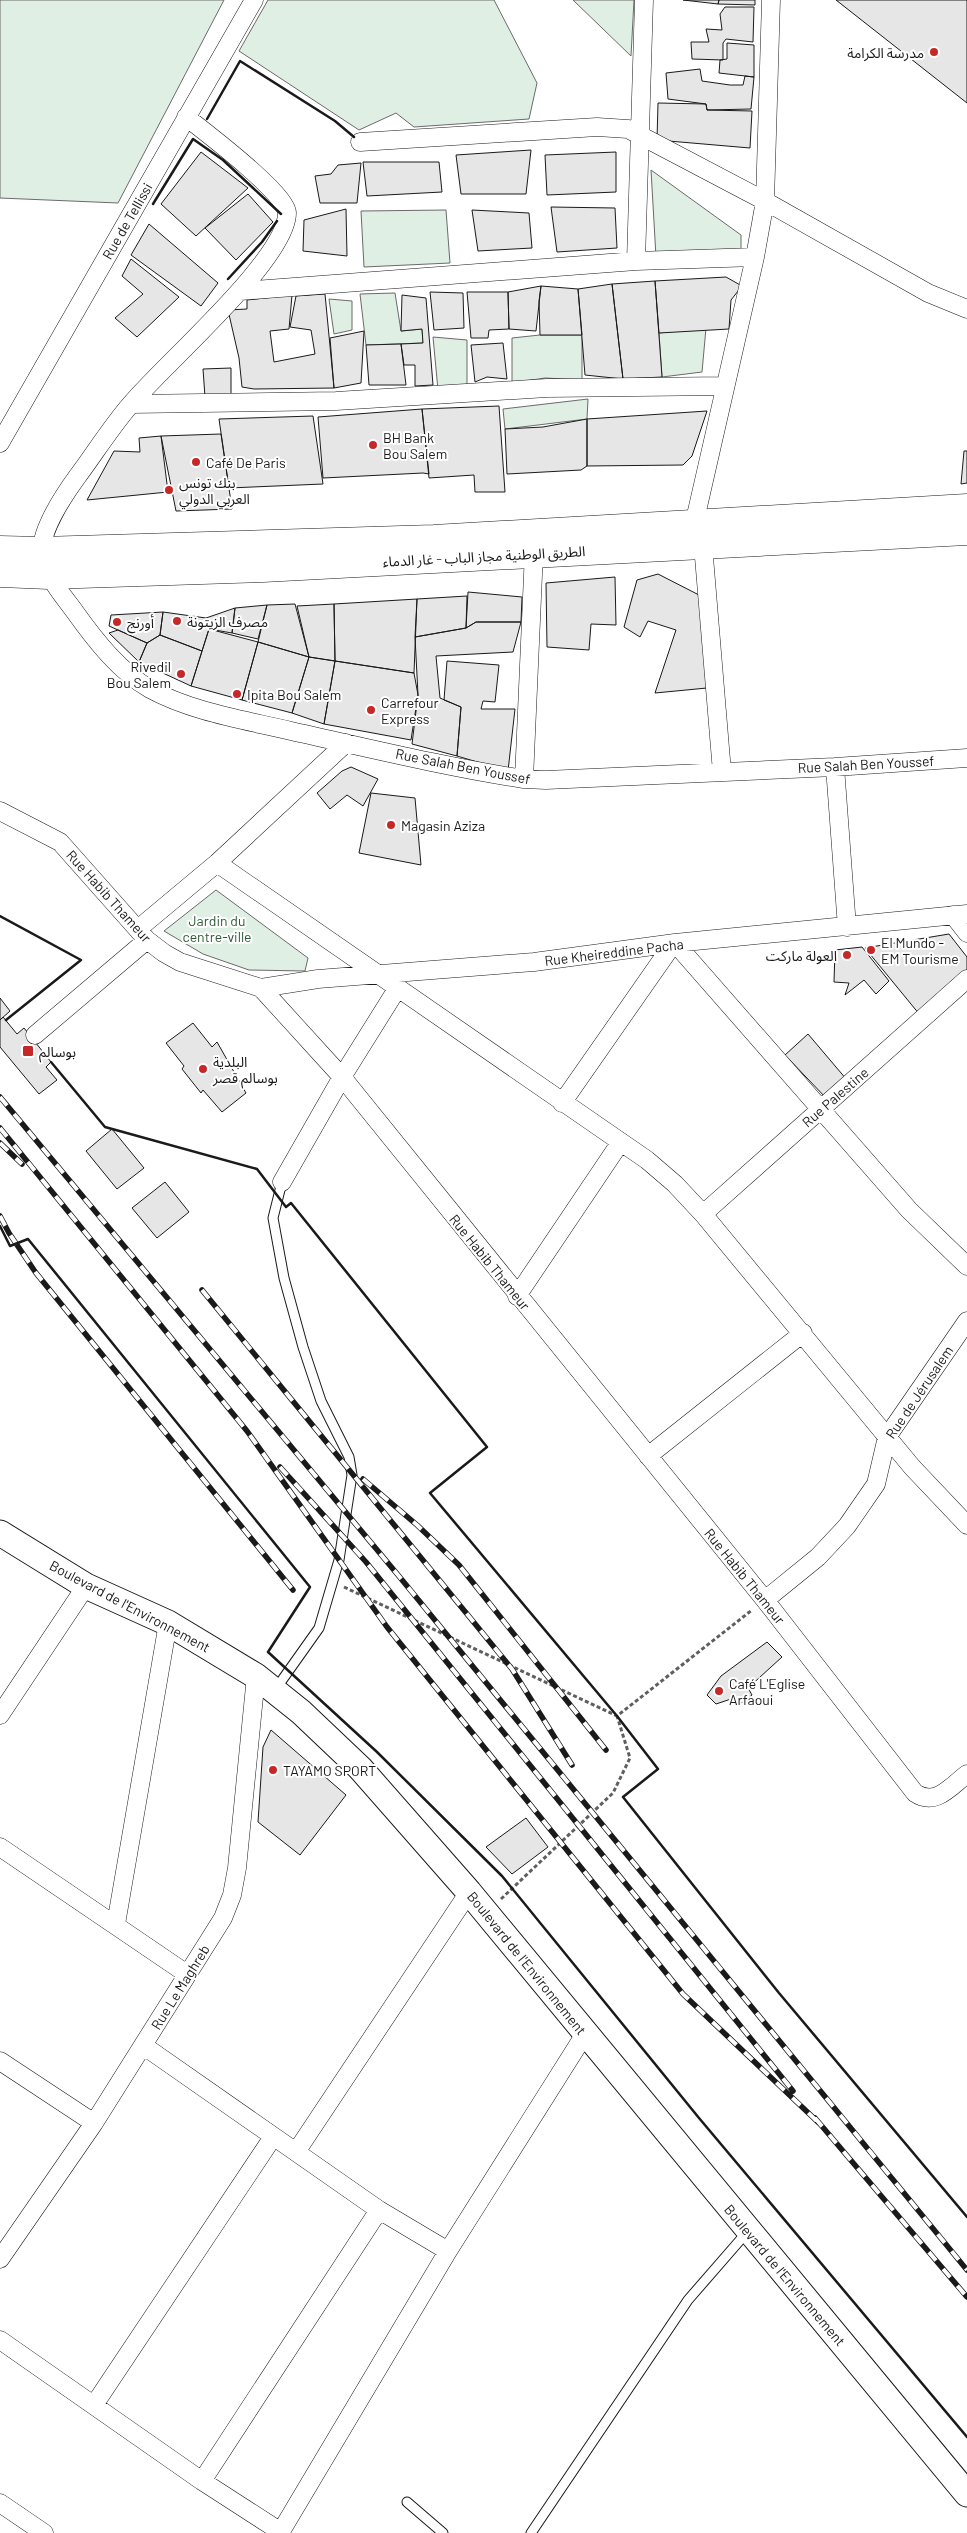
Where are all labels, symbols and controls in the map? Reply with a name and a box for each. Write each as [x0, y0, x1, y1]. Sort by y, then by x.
place label: مدرسة الكرامة [847, 44, 924, 62]
marker: مدرسة الكرامة [928, 46, 940, 58]
street label: Rue de Tellissi [98, 180, 156, 262]
place label: BH Bank Bou Salem [383, 429, 447, 462]
marker: BH Bank Bou Salem [367, 439, 379, 451]
place label: Café De Paris [206, 454, 286, 471]
marker: Café De Paris [190, 456, 202, 468]
place label: بنك تونس العربي الدولي [179, 474, 250, 510]
marker: بنك تونس العربي الدولي [163, 484, 175, 496]
street label: الطريق الوطنية مجاز الباب - غار الدماء [382, 542, 586, 572]
place label: مصرف الزيتونة [187, 613, 268, 631]
place label: أورنج [127, 614, 155, 634]
marker: مصرف الزيتونة [171, 615, 183, 627]
marker: أورنج [111, 616, 123, 628]
place label: Rivedil Bou Salem [107, 658, 171, 691]
marker: Rivedil Bou Salem [175, 668, 187, 680]
place label: Ipita Bou Salem [247, 686, 341, 703]
marker: Ipita Bou Salem [231, 688, 243, 700]
place label: Carrefour Express [381, 694, 439, 727]
marker: Carrefour Express [365, 704, 377, 716]
street label: Rue Salah Ben Youssef [394, 745, 532, 787]
street label: Rue Salah Ben Youssef [797, 752, 935, 776]
place label: Magasin Aziza [401, 817, 485, 834]
marker: Magasin Aziza [385, 819, 397, 831]
street label: Rue Habib Thameur [63, 846, 155, 946]
park label: Jardin du centre-ville [182, 912, 252, 945]
place label: El Mundo - EM Tourisme [881, 934, 959, 967]
street label: Rue Kheireddine Pacha [544, 935, 684, 969]
marker: El Mundo - EM Tourisme [865, 944, 877, 956]
place label: العولة ماركت [766, 947, 837, 965]
marker: العولة ماركت [841, 949, 853, 961]
place label: بوسالم [39, 1043, 76, 1063]
marker: بوسالم [21, 1044, 35, 1058]
place label: البلدية بوسالم قصر [212, 1053, 278, 1089]
marker: البلدية بوسالم قصر [197, 1063, 209, 1075]
street label: Rue Palestine [798, 1063, 872, 1131]
street label: Rue Habib Thameur [446, 1211, 534, 1313]
street label: Rue de Jérusalem [882, 1342, 956, 1442]
street label: Rue Habib Thameur [701, 1525, 789, 1627]
street label: Boulevard de l'Environnement [47, 1556, 213, 1656]
place label: Café L'Eglise Arfaoui [729, 1675, 805, 1708]
marker: Café L'Eglise Arfaoui [713, 1685, 725, 1697]
place label: TAYAMO SPORT [283, 1762, 376, 1779]
marker: TAYAMO SPORT [267, 1764, 279, 1776]
street label: Boulevard de l'Environnement [464, 1888, 590, 2038]
street label: Rue Le Maghreb [147, 1941, 213, 2033]
street label: Boulevard de l'Environnement [721, 2201, 849, 2349]

